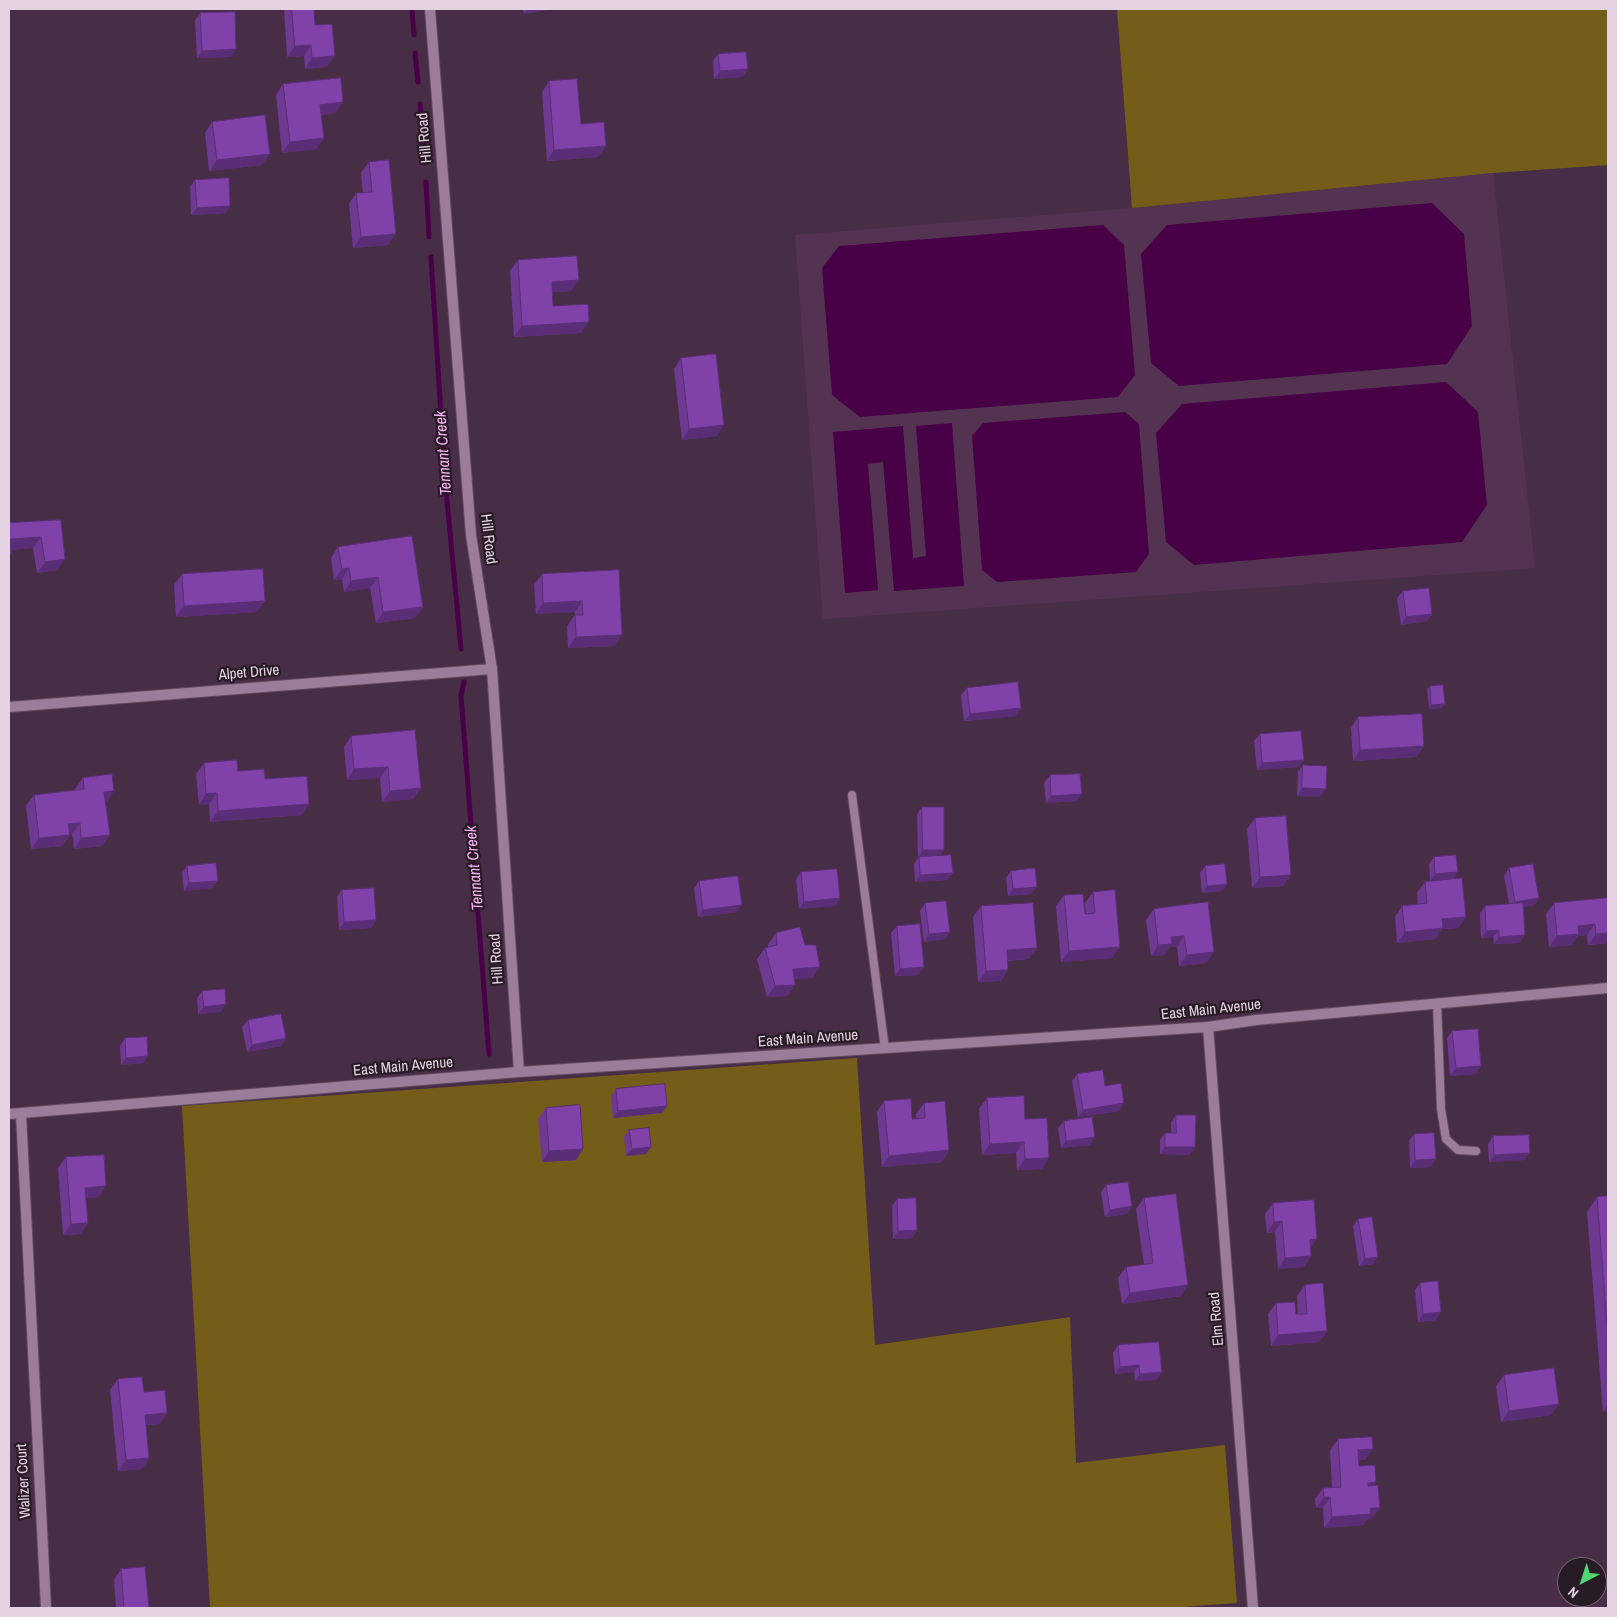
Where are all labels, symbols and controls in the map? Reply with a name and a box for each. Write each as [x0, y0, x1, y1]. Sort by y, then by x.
street label: Hill Road [414, 112, 436, 164]
water label: Tennant Creek [431, 410, 457, 496]
street label: Hill Road [476, 513, 500, 565]
street label: Alpet Drive [218, 661, 280, 685]
water label: Tennant Creek [462, 825, 488, 911]
street label: Hill Road [486, 933, 508, 985]
street label: East Main Avenue [1160, 996, 1262, 1024]
street label: East Main Avenue [757, 1027, 859, 1051]
street label: East Main Avenue [352, 1054, 454, 1080]
street label: Elm Road [1206, 1291, 1228, 1347]
street label: Walizer Court [13, 1443, 35, 1519]
north arrow [1557, 1557, 1607, 1607]
text: N [1564, 1583, 1582, 1602]

